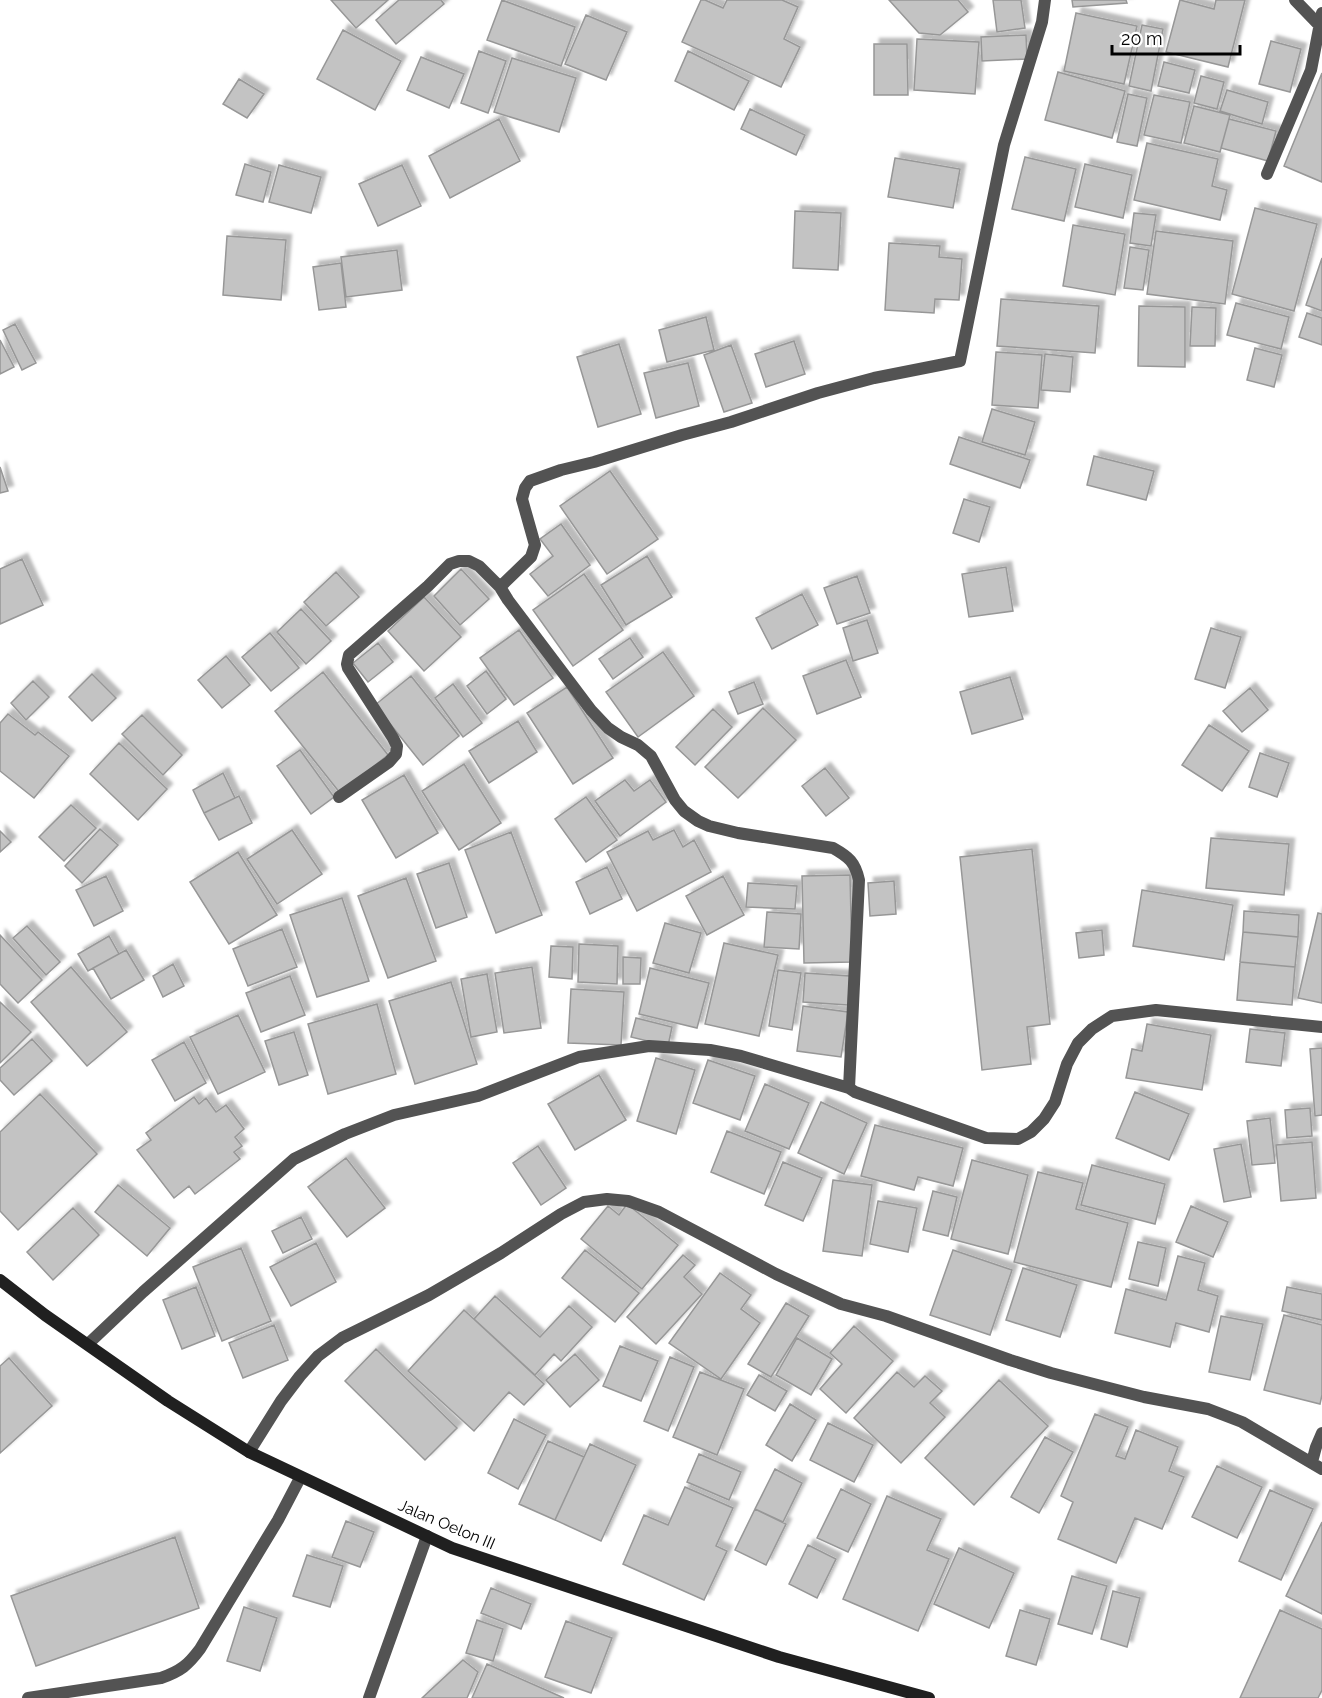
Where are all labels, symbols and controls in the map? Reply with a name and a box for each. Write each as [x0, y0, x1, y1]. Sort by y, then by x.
scale bar [1112, 18, 1240, 56]
text: 20 m [1121, 28, 1163, 49]
street label: Jalan Oelon III [396, 1496, 498, 1553]

